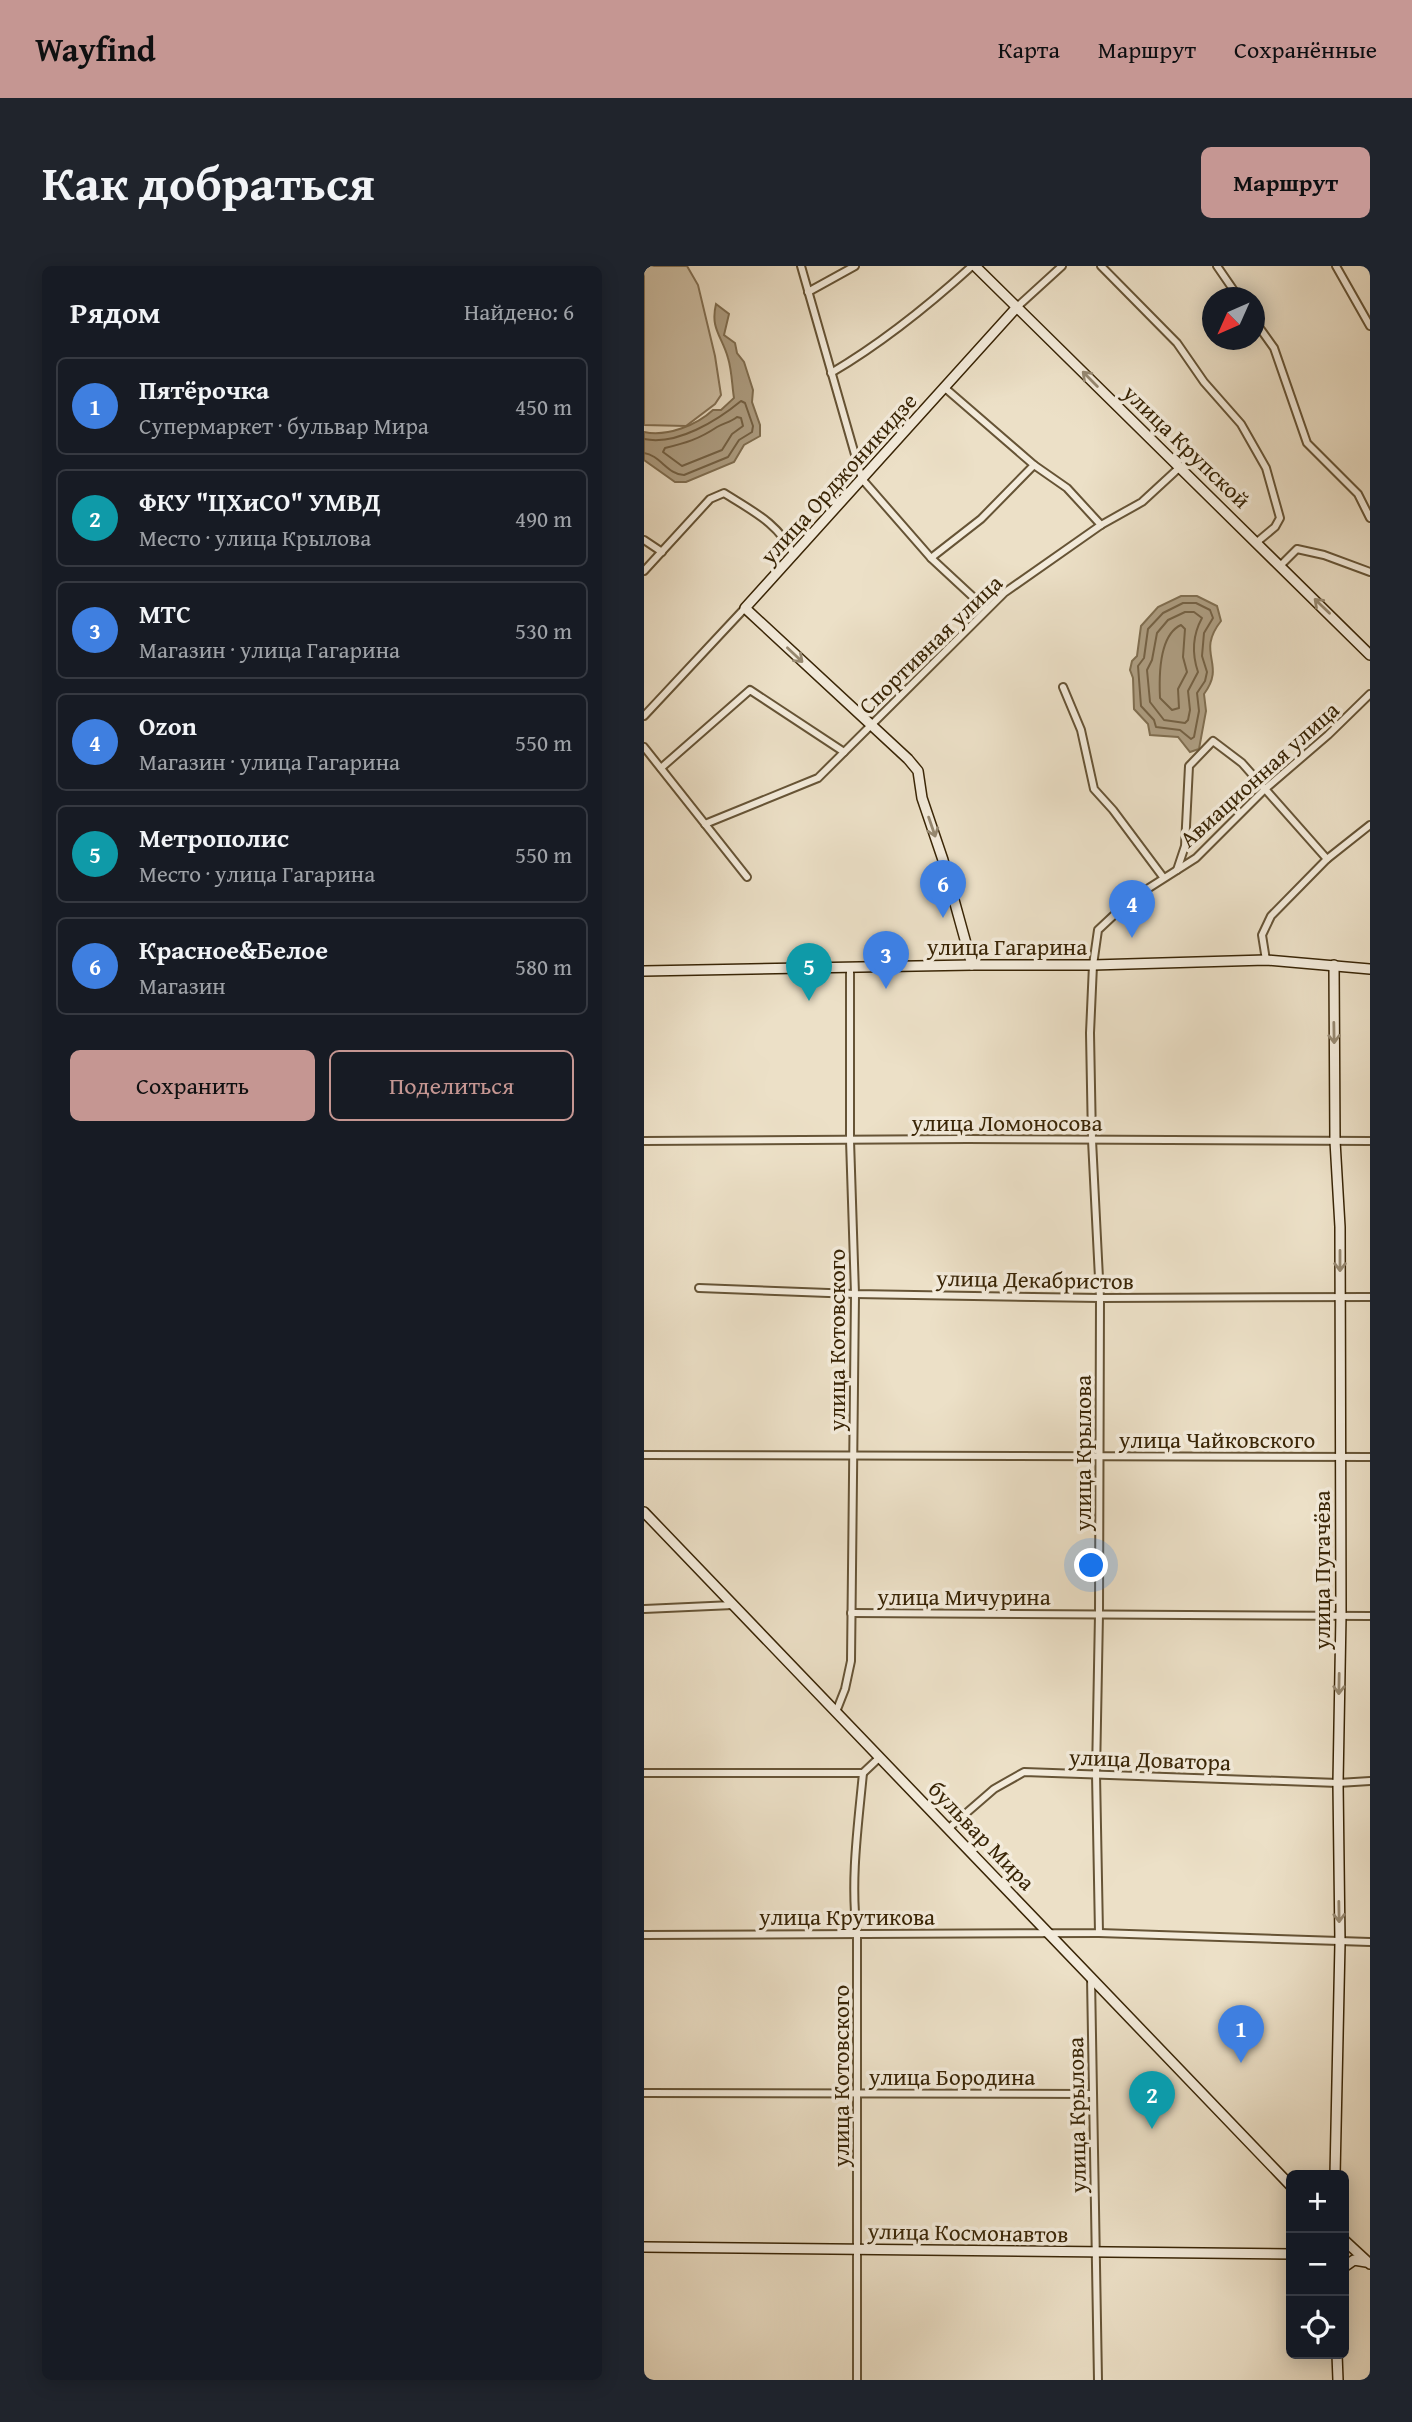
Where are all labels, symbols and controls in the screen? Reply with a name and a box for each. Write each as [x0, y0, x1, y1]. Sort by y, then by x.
text: Wayfind [35, 25, 156, 73]
text: Карта [998, 32, 1060, 67]
text: Маршрут [1098, 32, 1196, 67]
text: Сохранённые [1234, 32, 1377, 67]
text: Как добраться [42, 146, 375, 218]
button: Маршрут [1201, 147, 1370, 218]
north arrow [1202, 287, 1265, 350]
text: Рядом [70, 290, 161, 334]
text: Найдено: 6 [464, 295, 574, 328]
text: Пятёрочка [139, 370, 269, 409]
one-way arrow [1082, 370, 1099, 387]
street label: улица Крупской [1115, 376, 1258, 516]
street label: улица Орджоникидзе [751, 385, 924, 572]
text: 1 [89, 390, 101, 423]
text: 450 m [515, 390, 572, 423]
text: Супермаркет · бульвар Мира [139, 409, 429, 442]
text: ФКУ "ЦХиСО" УМВД [139, 482, 381, 521]
text: 2 [89, 502, 101, 535]
text: 490 m [515, 502, 572, 535]
text: Место · улица Крылова [139, 521, 371, 554]
street label: Спортивная улица [851, 567, 1009, 721]
text: МТС [139, 594, 191, 633]
one-way arrow [1314, 598, 1331, 615]
text: 3 [89, 614, 101, 647]
text: 530 m [515, 614, 572, 647]
text: Магазин · улица Гагарина [139, 633, 400, 666]
one-way arrow [786, 646, 804, 662]
street label: Авиационная улица [1172, 693, 1346, 855]
text: Ozon [139, 706, 197, 745]
text: 4 [89, 726, 101, 759]
text: 550 m [515, 726, 572, 759]
text: Магазин · улица Гагарина [139, 745, 400, 778]
one-way arrow [927, 816, 939, 838]
text: Метрополис [139, 818, 289, 857]
text: 5 [89, 838, 101, 871]
text: 550 m [515, 838, 572, 871]
text: Место · улица Гагарина [139, 857, 375, 890]
pin: 6 [920, 860, 966, 918]
pin: 4 [1109, 880, 1155, 938]
text: Красное&Белое [139, 930, 328, 969]
street label: улица Гагарина [926, 930, 1087, 963]
pin: 3 [863, 931, 909, 989]
pin: 5 [786, 943, 832, 1001]
text: 6 [89, 950, 101, 983]
text: 580 m [515, 950, 572, 983]
text: Магазин [139, 969, 226, 1002]
one-way arrow [1327, 1021, 1341, 1044]
button: Сохранить [70, 1050, 315, 1121]
button: Поделиться [329, 1050, 574, 1121]
street label: улица Ломоносова [911, 1106, 1102, 1139]
street label: улица Котовского [820, 1249, 853, 1432]
one-way arrow [1333, 1249, 1347, 1272]
street label: улица Декабристов [935, 1261, 1134, 1297]
street label: улица Крылова [1066, 1375, 1099, 1532]
street label: улица Чайковского [1118, 1423, 1315, 1456]
street label: улица Пугачёва [1305, 1490, 1338, 1651]
your location [1074, 1548, 1108, 1582]
street label: улица Мичурина [876, 1580, 1051, 1613]
one-way arrow [1333, 1672, 1346, 1695]
street label: улица Доватора [1067, 1740, 1232, 1778]
street label: бульвар Мира [921, 1773, 1043, 1897]
street label: улица Крутикова [758, 1900, 935, 1933]
one-way arrow [1332, 1900, 1346, 1923]
street label: улица Котовского [824, 1985, 857, 2168]
pin: 1 [1218, 2005, 1264, 2063]
street label: улица Крылова [1058, 2037, 1094, 2194]
street label: улица Бородина [868, 2060, 1035, 2093]
pin: 2 [1129, 2071, 1175, 2129]
map controls [1286, 2170, 1349, 2359]
button: + [1286, 2170, 1349, 2233]
street label: улица Космонавтов [866, 2214, 1069, 2250]
button: − [1286, 2233, 1349, 2296]
button: locate [1286, 2296, 1349, 2359]

